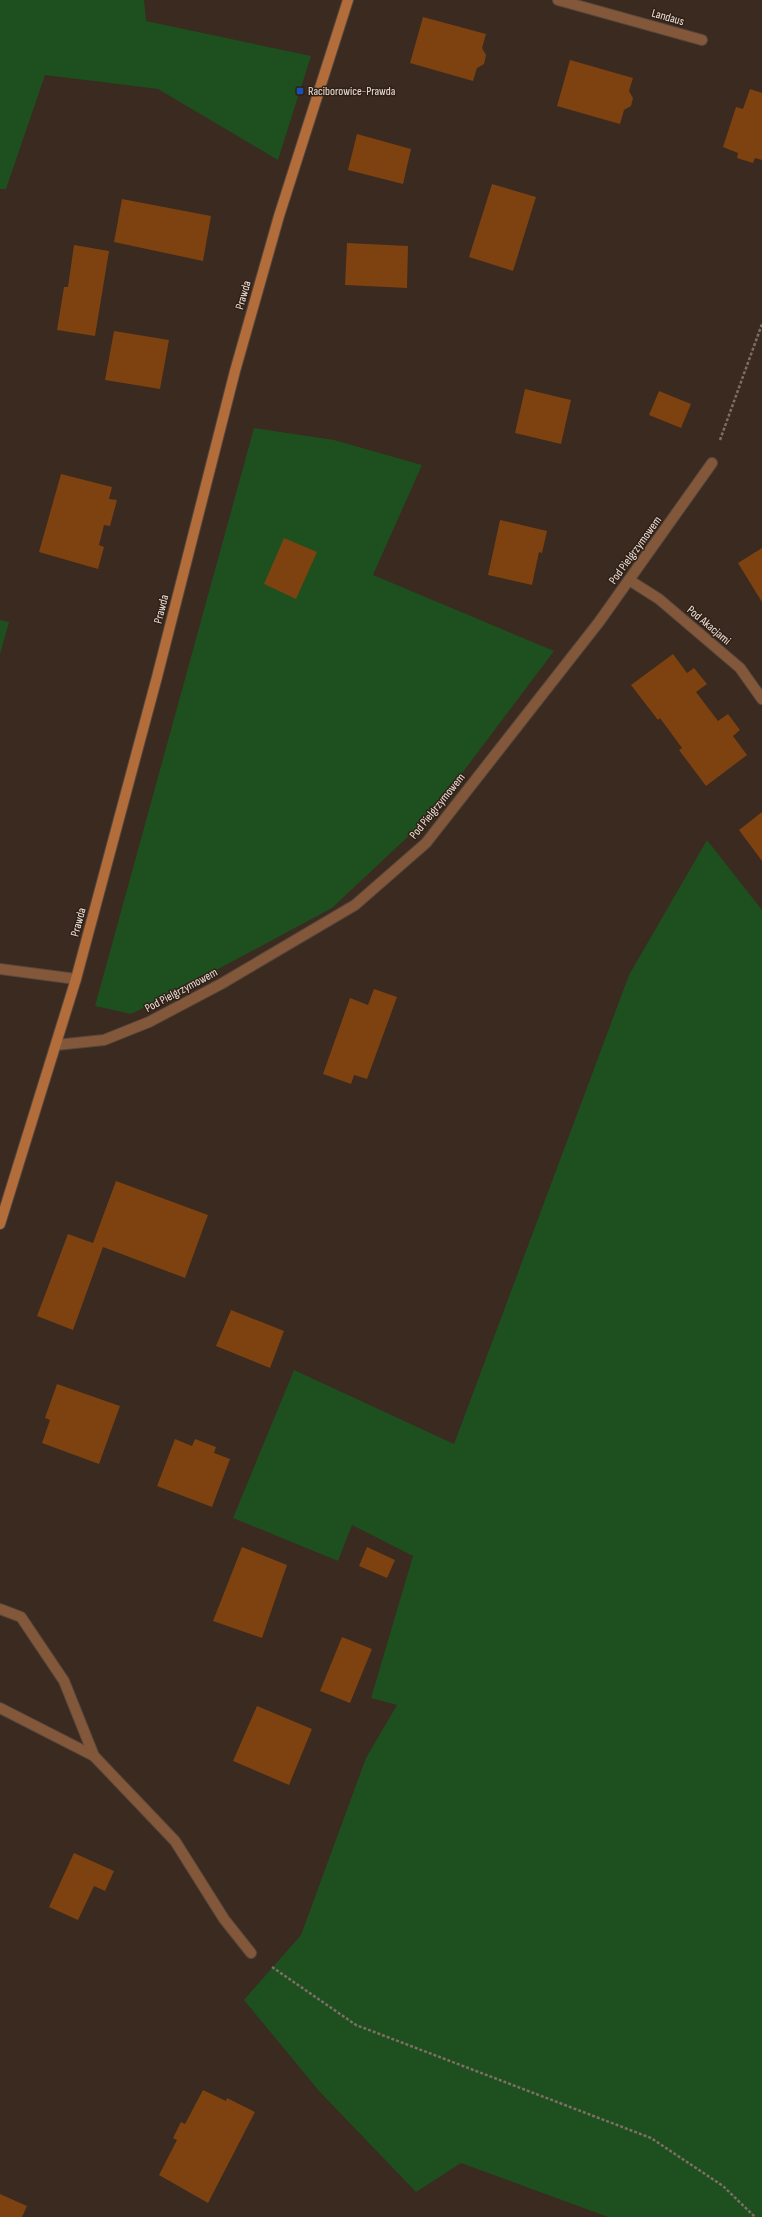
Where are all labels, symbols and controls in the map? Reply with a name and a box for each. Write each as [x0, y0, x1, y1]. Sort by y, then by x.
street label: Landaus [650, 6, 686, 29]
place label: Raciborowice-Prawda [308, 84, 396, 99]
marker: Raciborowice-Prawda [295, 86, 305, 96]
street label: Prawda [232, 279, 255, 311]
street label: Pod Pielgrzymowem [606, 513, 665, 587]
street label: Prawda [151, 593, 172, 625]
street label: Pod Akacjami [684, 603, 734, 648]
street label: Pod Pielgrzymowem [406, 770, 469, 842]
street label: Prawda [67, 906, 90, 938]
street label: Pod Pielgrzymowem [142, 965, 221, 1016]

